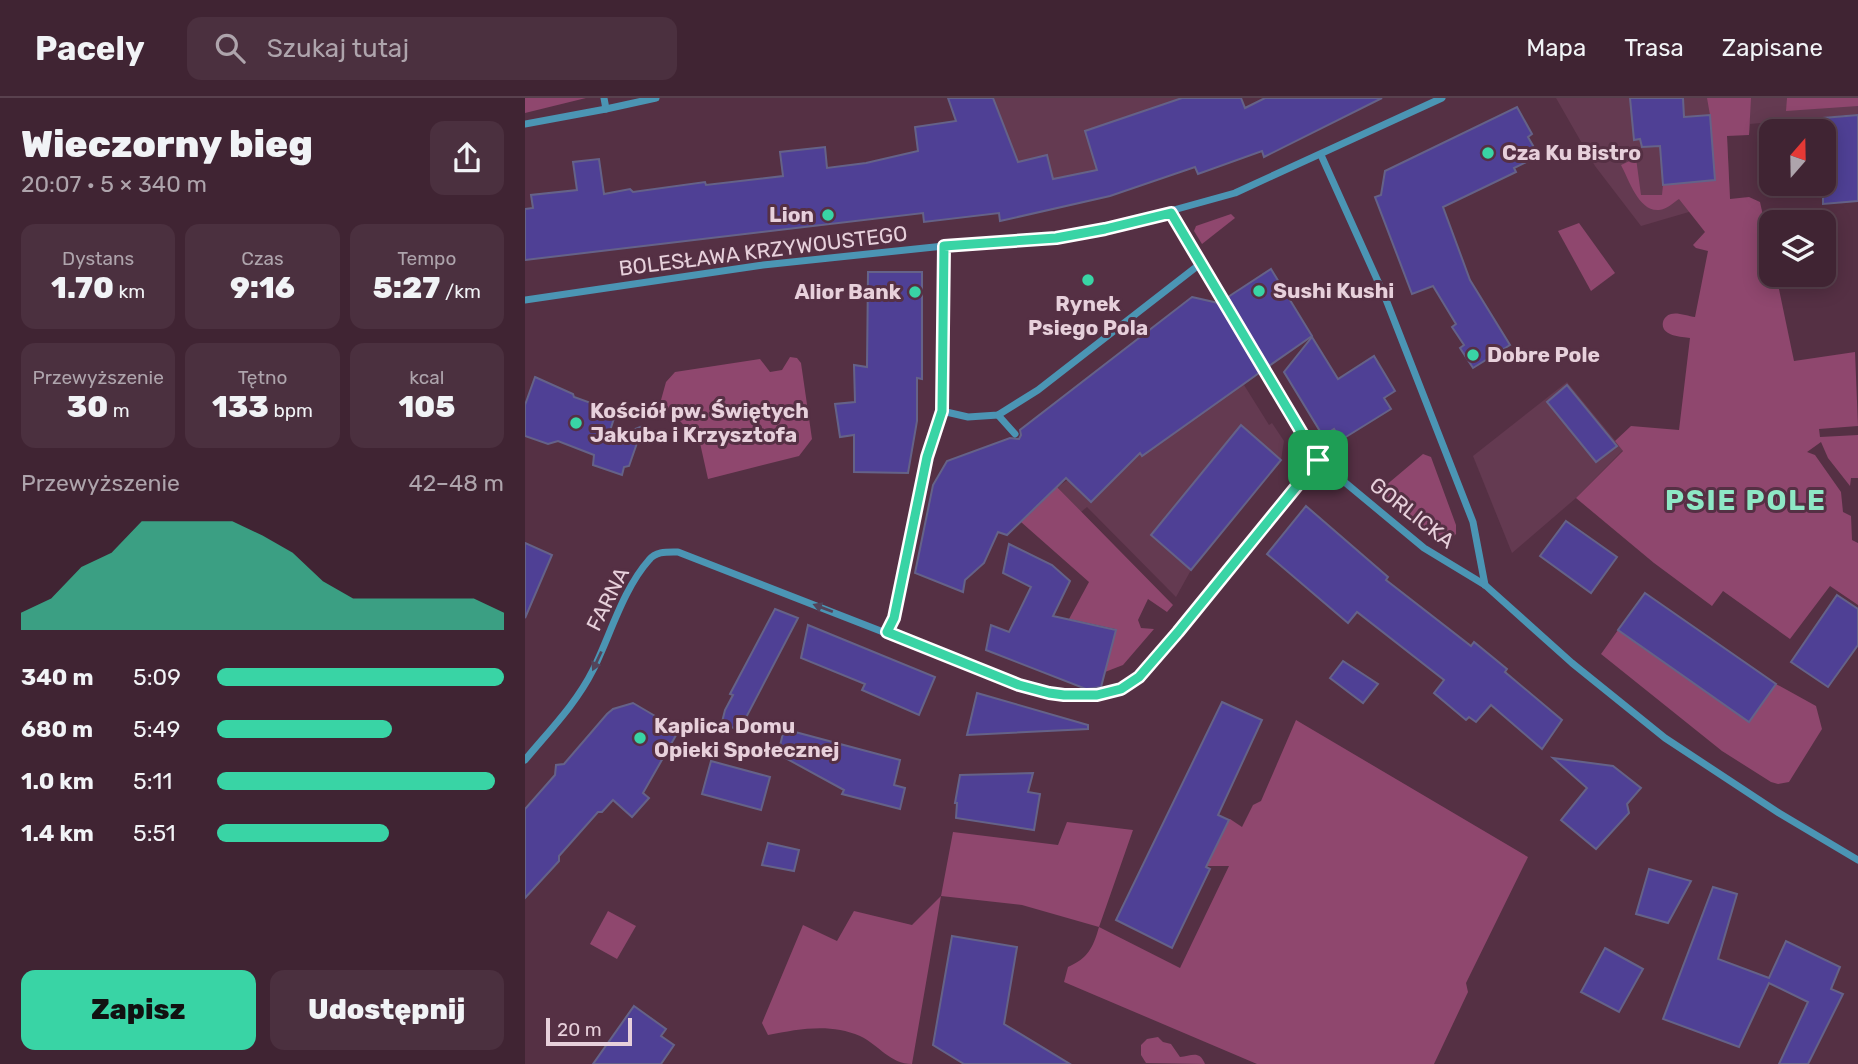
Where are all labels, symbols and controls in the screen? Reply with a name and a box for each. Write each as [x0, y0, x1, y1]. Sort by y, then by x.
search box [187, 17, 677, 80]
text: Pacely [35, 29, 145, 68]
icon: search [211, 29, 249, 67]
text: Szukaj tutaj [267, 33, 409, 64]
text: Mapa [1526, 34, 1586, 62]
text: Trasa [1624, 34, 1684, 62]
text: Zapisane [1722, 34, 1823, 62]
north arrow [1759, 119, 1836, 196]
map controls [1759, 119, 1836, 287]
text: Wieczorny bieg [21, 121, 313, 167]
button: share [430, 121, 504, 195]
place label: Cza Ku Bistro [1502, 140, 1641, 165]
marker: Cza Ku Bistro [1480, 145, 1496, 161]
text: 20:07 · 5 × 340 m [21, 170, 207, 198]
place label: Lion [769, 202, 814, 227]
marker: Lion [820, 207, 836, 223]
button: layers [1759, 210, 1836, 287]
street label: BOLESŁAWA KRZYWOUSTEGO [617, 220, 909, 281]
text: Dystans [62, 247, 134, 270]
text: Czas [241, 247, 284, 270]
text: Tempo [397, 247, 456, 270]
text: 1.70 [51, 270, 114, 306]
text: 9:16 [230, 270, 295, 306]
text: 5:27 [373, 270, 440, 306]
marker: Rynek Psiego Pola [1080, 272, 1096, 288]
place label: Sushi Kushi [1273, 278, 1394, 303]
place label: Alior Bank [795, 279, 902, 304]
text: km [114, 280, 145, 303]
text: /km [440, 280, 481, 303]
marker: Sushi Kushi [1251, 283, 1267, 299]
marker: Alior Bank [907, 284, 923, 300]
place label: Rynek Psiego Pola [1028, 291, 1148, 340]
place label: Dobre Pole [1487, 342, 1600, 367]
marker: Dobre Pole [1465, 347, 1481, 363]
text: Przewyższenie [32, 366, 164, 389]
text: Tętno [238, 366, 287, 389]
text: kcal [409, 366, 444, 389]
text: 30 [67, 389, 108, 425]
text: 133 [212, 389, 269, 425]
text: 105 [398, 389, 455, 425]
place label: Kościół pw. Świętych Jakuba i Krzysztofa [590, 398, 809, 447]
text: m [108, 399, 130, 422]
text: bpm [269, 399, 313, 422]
marker: Kościół pw. Świętych Jakuba i Krzysztofa [568, 415, 584, 431]
pin [1288, 430, 1348, 490]
icon: arrive [1299, 441, 1337, 479]
text: Przewyższenie [21, 469, 180, 497]
text: 42–48 m [409, 469, 504, 497]
street label: GORLICKA [1365, 472, 1460, 553]
district label: PSIE POLE [1665, 484, 1827, 517]
street label: FARNA [581, 563, 634, 635]
one-way arrow [813, 602, 834, 613]
one-way arrow [591, 651, 603, 671]
text: 340 m [21, 663, 93, 691]
text: 5:09 [133, 663, 181, 691]
place label: Kaplica Domu Opieki Społecznej [654, 713, 839, 762]
text: 680 m [21, 715, 93, 743]
text: 5:49 [133, 715, 180, 743]
marker: Kaplica Domu Opieki Społecznej [632, 730, 648, 746]
text: 1.0 km [21, 767, 94, 795]
text: 5:11 [133, 767, 172, 795]
text: 1.4 km [21, 819, 94, 847]
text: 5:51 [133, 819, 176, 847]
button: Zapisz [21, 970, 256, 1050]
button: Udostępnij [270, 970, 504, 1050]
scale bar [546, 1015, 632, 1047]
text: 20 m [557, 1018, 602, 1041]

